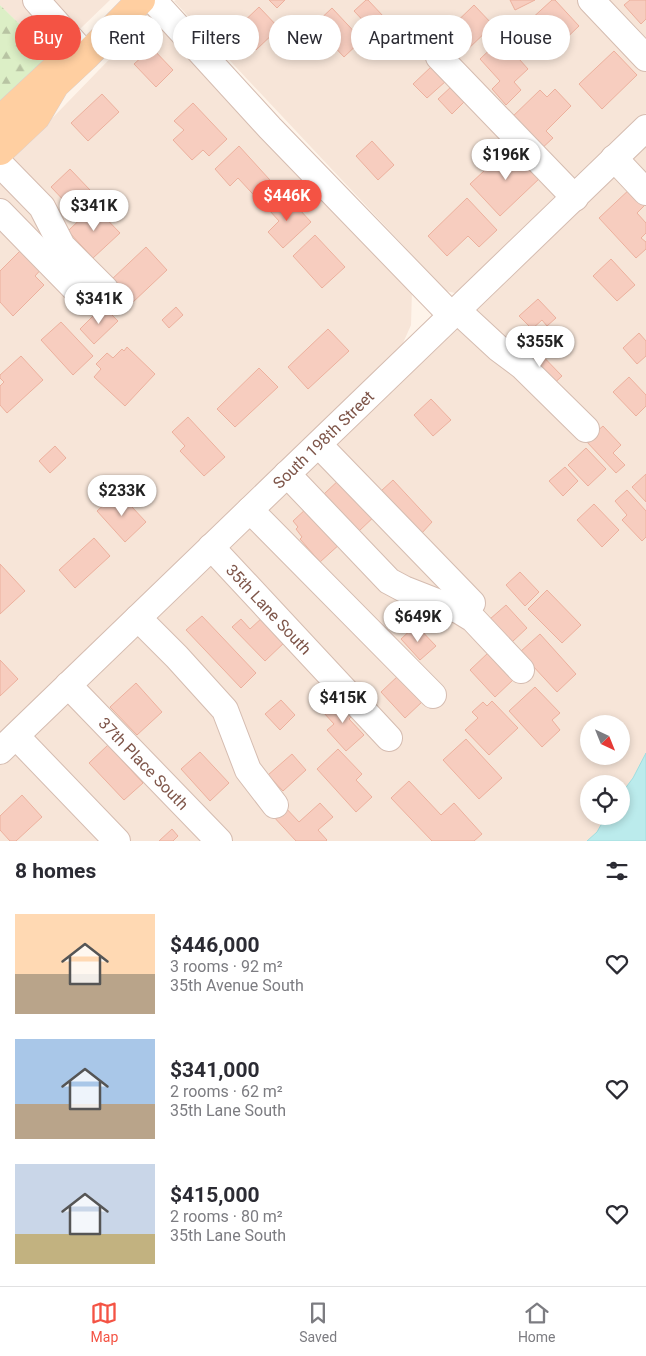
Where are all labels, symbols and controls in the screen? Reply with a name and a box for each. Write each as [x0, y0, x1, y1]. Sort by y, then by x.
chip: Buy [15, 15, 81, 60]
chip: Rent [91, 15, 163, 60]
chip: Filters [173, 15, 259, 60]
chip: New [269, 15, 341, 60]
chip: Apartment [351, 15, 472, 60]
chip: House [482, 15, 570, 60]
pin: $196K [471, 138, 541, 181]
text: $196K [483, 145, 529, 164]
pin: $446K [252, 180, 322, 222]
text: $446K [264, 186, 310, 205]
pin: $341K [59, 190, 129, 232]
text: $341K [71, 196, 117, 215]
pin: $341K [64, 282, 134, 325]
text: $341K [76, 289, 122, 308]
pin: $355K [505, 326, 575, 368]
text: $355K [517, 332, 563, 351]
street label: South 198th Street [269, 387, 378, 493]
pin: $233K [87, 474, 157, 517]
text: $233K [99, 481, 145, 500]
street label: 35th Lane South [222, 561, 315, 658]
pin: $649K [383, 600, 453, 643]
text: $649K [395, 607, 441, 626]
pin: $415K [308, 682, 378, 724]
text: $415K [320, 688, 366, 707]
street label: 37th Place South [95, 714, 192, 814]
north arrow [580, 715, 630, 765]
map controls [580, 715, 630, 825]
button: locate [580, 775, 630, 825]
icon: filters [603, 857, 631, 885]
text: 8 homes [15, 859, 96, 883]
text: $446,000 [170, 933, 260, 957]
icon: home [55, 934, 115, 994]
icon: heart [603, 950, 631, 978]
text: 3 rooms · 92 m² [170, 957, 283, 976]
text: 35th Avenue South [170, 976, 304, 995]
text: $341,000 [170, 1058, 260, 1082]
icon: home [55, 1059, 115, 1119]
icon: heart [603, 1075, 631, 1103]
text: 2 rooms · 62 m² [170, 1082, 283, 1101]
text: 35th Lane South [170, 1101, 286, 1120]
text: $415,000 [170, 1183, 260, 1207]
icon: home [55, 1184, 115, 1244]
icon: heart [603, 1200, 631, 1228]
text: 2 rooms · 80 m² [170, 1207, 283, 1226]
text: 35th Lane South [170, 1226, 286, 1245]
tab: Map [90, 1299, 118, 1345]
tab: Saved [299, 1299, 337, 1345]
tab: Home [518, 1299, 556, 1345]

